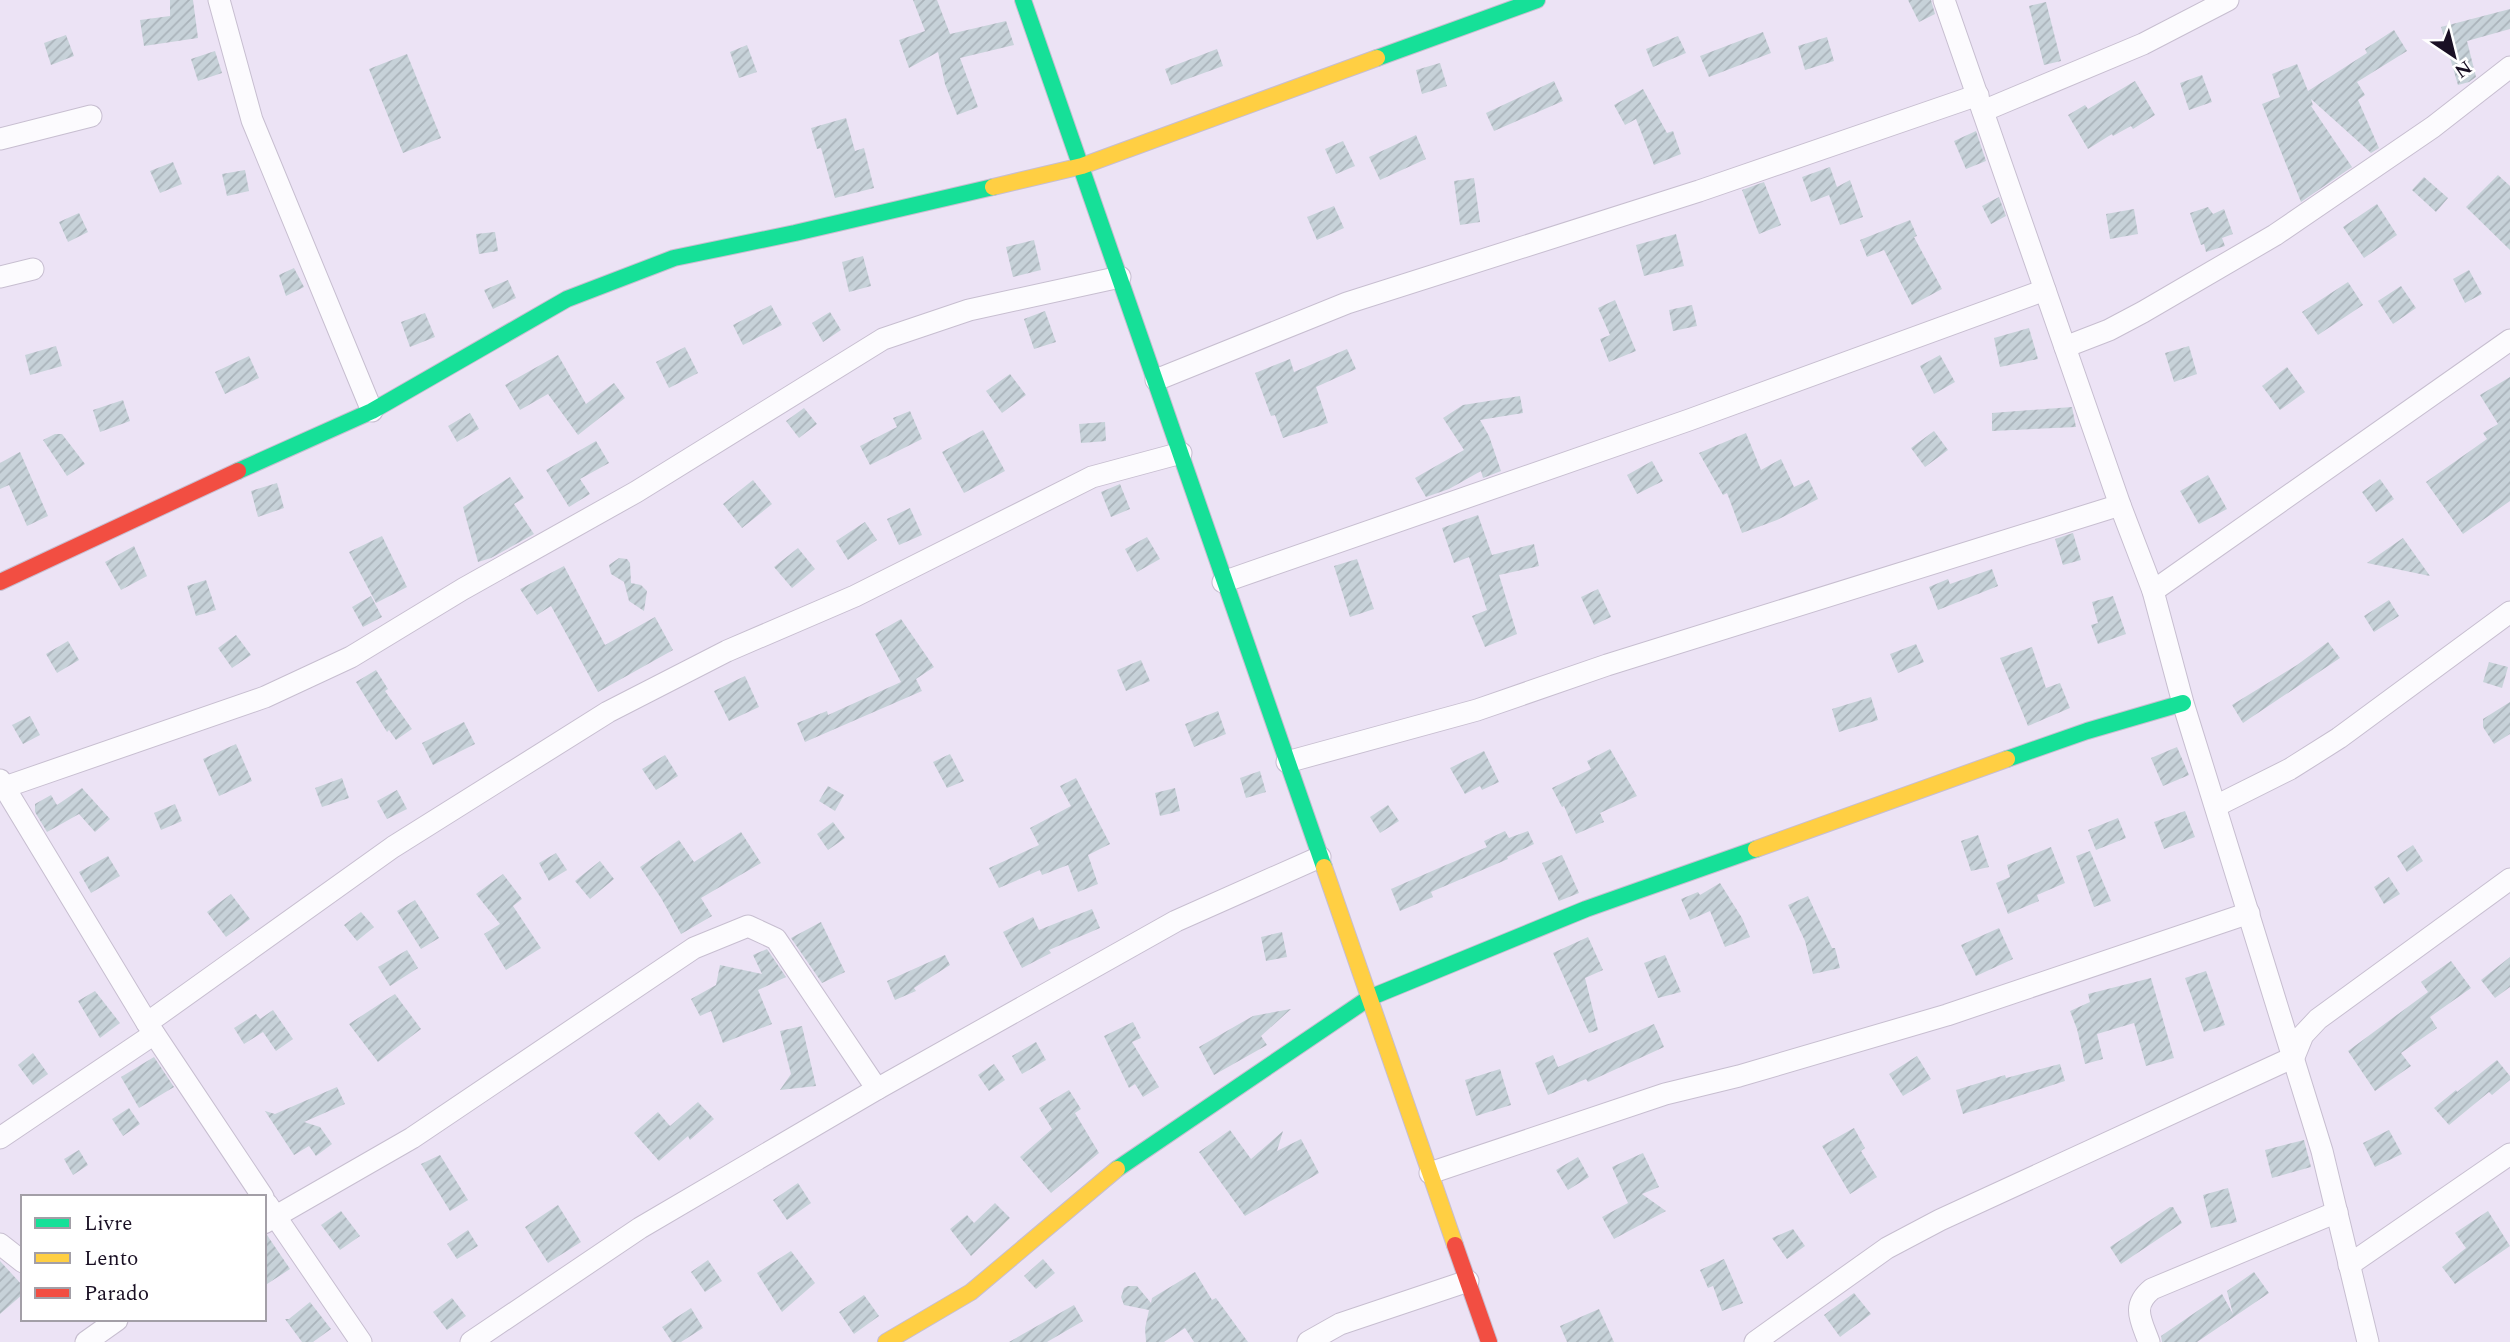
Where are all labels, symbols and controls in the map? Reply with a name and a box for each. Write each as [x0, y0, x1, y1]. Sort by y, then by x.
north arrow [2419, 21, 2489, 91]
text: N [2448, 52, 2478, 85]
legend [21, 1195, 266, 1321]
text: Livre [84, 1208, 132, 1240]
text: Lento [84, 1243, 138, 1275]
text: Parado [84, 1278, 149, 1310]

